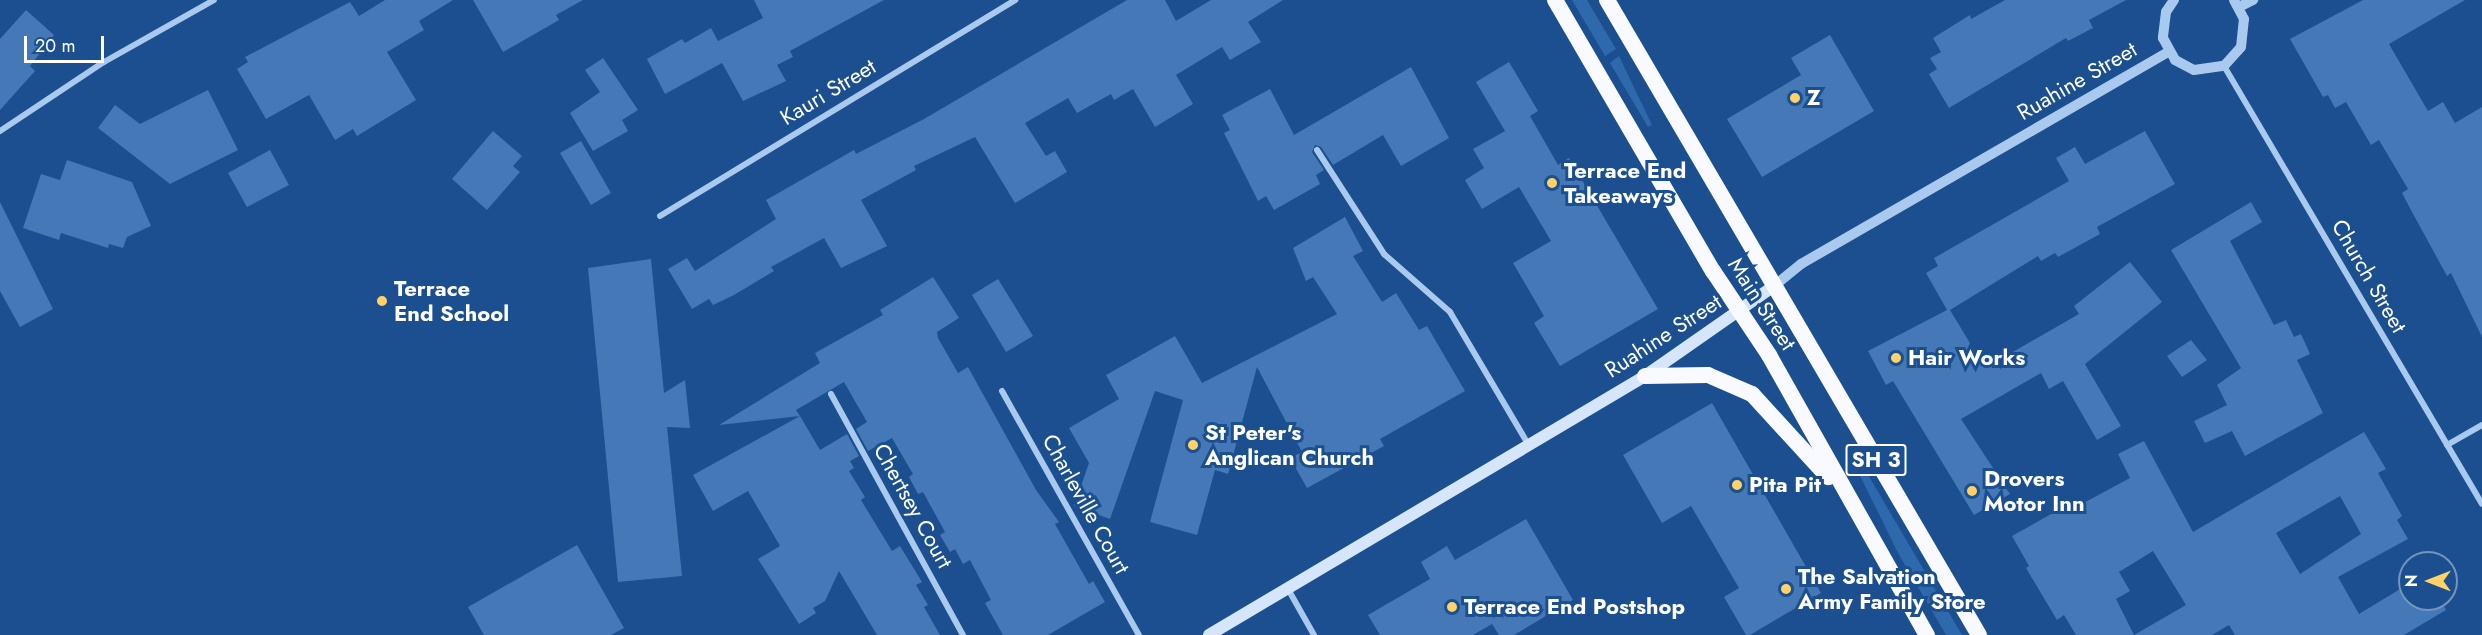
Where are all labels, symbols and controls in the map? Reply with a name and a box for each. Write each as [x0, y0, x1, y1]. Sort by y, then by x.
scale bar [27, 24, 106, 62]
text: 20 m [35, 33, 75, 59]
street label: Ruahine Street [2013, 36, 2141, 126]
street label: Kauri Street [775, 53, 881, 131]
place label: Z [1807, 85, 1821, 111]
marker: Z [1788, 91, 1802, 105]
place label: Terrace End Takeaways [1564, 157, 1686, 208]
marker: Terrace End Takeaways [1545, 176, 1559, 190]
street label: Church Street [2326, 215, 2412, 337]
street label: Main Street [1722, 253, 1802, 355]
place label: Terrace End School [394, 275, 509, 326]
street label: Ruahine Street [1600, 289, 1726, 383]
marker: Terrace End School [375, 294, 389, 308]
place label: Hair Works [1908, 345, 2025, 371]
marker: Hair Works [1889, 351, 1903, 365]
place label: St Peter's Anglican Church [1205, 419, 1374, 470]
street label: Charleville Court [1037, 430, 1135, 578]
marker: St Peter's Anglican Church [1186, 438, 1200, 452]
street label: Chertsey Court [868, 439, 958, 573]
road number: SH 3 [1844, 442, 1908, 478]
place label: Drovers Motor Inn [1984, 465, 2085, 516]
place label: Pita Pit [1749, 472, 1821, 498]
marker: Pita Pit [1730, 478, 1744, 492]
marker: Drovers Motor Inn [1965, 484, 1979, 498]
north arrow [2398, 551, 2458, 611]
place label: The Salvation Army Family Store [1798, 563, 1986, 614]
text: N [2400, 575, 2423, 587]
marker: The Salvation Army Family Store [1779, 582, 1793, 596]
place label: Terrace End Postshop [1464, 594, 1685, 620]
marker: Terrace End Postshop [1445, 600, 1459, 614]

